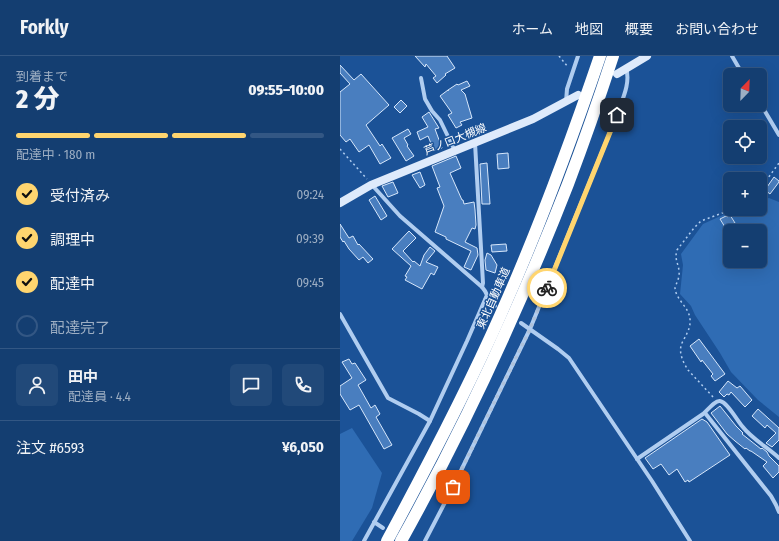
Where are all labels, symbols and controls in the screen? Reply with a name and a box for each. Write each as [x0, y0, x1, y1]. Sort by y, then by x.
text: Forkly [20, 16, 69, 39]
text: ホーム [511, 21, 553, 38]
text: 地図 [575, 21, 603, 38]
text: 概要 [625, 21, 653, 38]
text: お問い合わせ [675, 21, 759, 38]
north arrow [723, 68, 767, 112]
map controls [723, 68, 767, 268]
text: 到着まで [16, 69, 68, 84]
text: 09:55–10:00 [248, 81, 324, 99]
text: 2 分 [16, 84, 59, 115]
pin [600, 98, 634, 132]
icon: home [606, 104, 628, 126]
button: locate [723, 120, 767, 164]
street label: 芦ノ口大槻線 [422, 121, 488, 158]
text: 配達中 · 180 m [16, 147, 95, 162]
button: + [723, 172, 767, 216]
icon: check [16, 183, 38, 205]
text: 受付済み [50, 187, 110, 205]
text: 09:24 [296, 187, 324, 202]
button: − [723, 224, 767, 268]
icon: check [16, 227, 38, 249]
text: 調理中 [50, 231, 95, 249]
text: 09:39 [296, 231, 324, 246]
street label: 東北自動車道 [474, 265, 513, 331]
courier [527, 268, 567, 308]
icon: check [16, 271, 38, 293]
text: 配達中 [50, 275, 95, 293]
text: 09:45 [296, 275, 324, 290]
icon: bike [536, 277, 558, 299]
text: 配達完了 [50, 319, 110, 337]
button: person [16, 364, 58, 406]
button: chat [230, 364, 272, 406]
button: phone [282, 364, 324, 406]
text: 田中 [68, 368, 98, 386]
text: 配達員 · 4.4 [68, 389, 131, 404]
text: ¥6,050 [282, 438, 324, 456]
text: 注文 #6593 [16, 439, 84, 457]
pin [436, 470, 470, 504]
icon: bag [442, 476, 464, 498]

